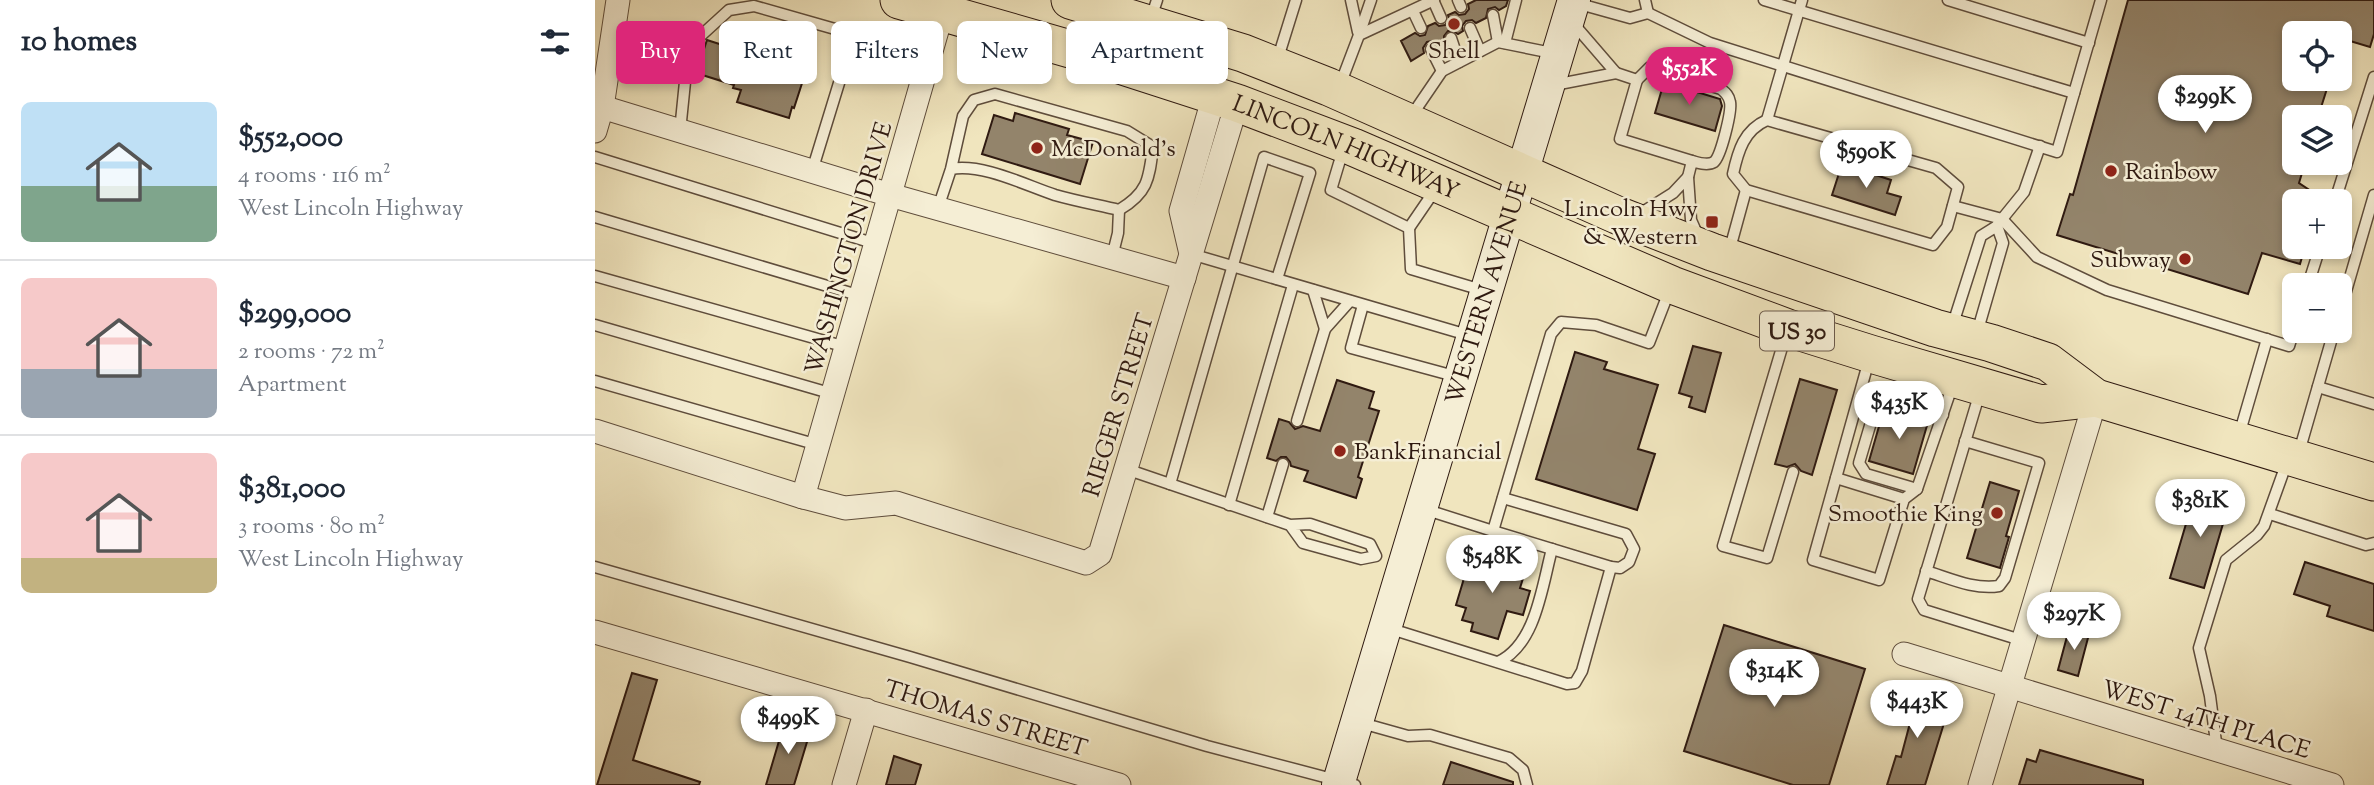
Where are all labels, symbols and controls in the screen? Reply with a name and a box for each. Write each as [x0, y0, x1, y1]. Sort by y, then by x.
marker: Shell [1446, 16, 1462, 32]
text: 10 homes [21, 21, 137, 64]
chip: Buy [616, 21, 705, 84]
chip: Rent [719, 21, 817, 84]
chip: Filters [831, 21, 943, 84]
chip: New [957, 21, 1052, 84]
chip: Apartment [1066, 21, 1228, 84]
map controls [2282, 21, 2352, 343]
button: locate [2282, 21, 2352, 91]
icon: filters [536, 23, 574, 61]
place label: Shell [1428, 35, 1481, 69]
pin: $552K [1640, 48, 1738, 107]
text: $552K [1661, 53, 1717, 86]
pin: $299K [2156, 76, 2254, 135]
text: $299K [2174, 81, 2236, 114]
street label: LINCOLN HIGHWAY [1227, 88, 1464, 210]
button: layers [2282, 105, 2352, 175]
text: $552,000 [238, 117, 343, 160]
street label: WASHINGTON DRIVE [798, 118, 902, 379]
icon: home [77, 130, 161, 214]
pin: $590K [1817, 130, 1915, 190]
place label: McDonald's [1051, 133, 1176, 167]
text: $590K [1836, 136, 1896, 169]
marker: McDonald's [1029, 140, 1045, 156]
place label: Rainbow [2125, 156, 2218, 190]
text: 4 rooms · 116 m² [238, 160, 391, 193]
marker: Rainbow [2103, 163, 2119, 179]
street label: WESTERN AVENUE [1438, 177, 1538, 409]
button: + [2282, 189, 2352, 259]
text: West Lincoln Highway [238, 193, 463, 226]
place label: Lincoln Hwy & Western [1564, 193, 1698, 255]
marker: Lincoln Hwy & Western [1704, 214, 1720, 230]
place label: Subway [2090, 244, 2171, 278]
marker: Subway [2177, 251, 2193, 267]
button: − [2282, 273, 2352, 343]
text: $299,000 [238, 293, 351, 336]
icon: home [77, 306, 161, 390]
street label: RIEGER STREET [1076, 309, 1164, 502]
road number: US 30 [1760, 312, 1834, 350]
text: 2 rooms · 72 m² [238, 336, 385, 369]
text: Apartment [238, 369, 347, 402]
pin: $435K [1850, 382, 1948, 441]
text: $435K [1870, 387, 1928, 420]
place label: BankFinancial [1354, 436, 1502, 470]
marker: BankFinancial [1332, 443, 1348, 459]
text: $381,000 [238, 468, 346, 511]
pin: $381K [2151, 480, 2249, 539]
icon: home [77, 481, 161, 565]
text: $381K [2171, 485, 2229, 518]
place label: Smoothie King [1828, 498, 1983, 532]
marker: Smoothie King [1989, 505, 2005, 521]
text: 3 rooms · 80 m² [238, 511, 385, 544]
pin: $548K [1443, 536, 1541, 595]
text: $548K [1462, 541, 1522, 574]
text: West Lincoln Highway [238, 544, 463, 577]
pin: $297K [2025, 592, 2123, 652]
text: $297K [2043, 598, 2105, 631]
pin: $314K [1725, 650, 1823, 709]
text: $314K [1745, 655, 1803, 688]
street label: THOMAS STREET [880, 673, 1091, 767]
street label: WEST 14TH PLACE [2097, 673, 2314, 769]
pin: $443K [1868, 680, 1966, 740]
text: $443K [1886, 686, 1948, 719]
pin: $499K [739, 696, 837, 756]
text: $499K [757, 702, 819, 735]

